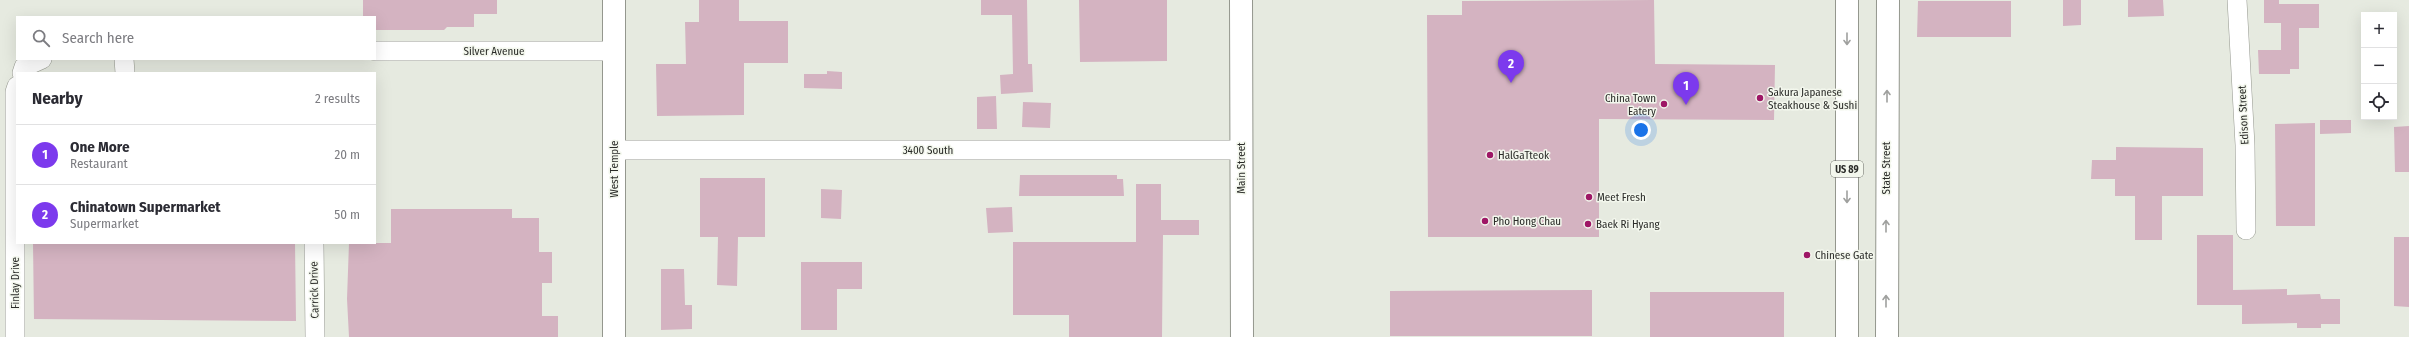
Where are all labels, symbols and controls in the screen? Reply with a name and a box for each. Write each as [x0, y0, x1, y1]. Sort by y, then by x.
map controls [2361, 12, 2397, 120]
button: + [2361, 12, 2397, 48]
search box [16, 16, 376, 60]
icon: search [30, 27, 52, 49]
text: Search here [62, 29, 134, 47]
one-way arrow [1843, 32, 1851, 45]
street label: Silver Avenue [464, 45, 524, 58]
button: − [2361, 48, 2397, 84]
pin: 2 [1498, 50, 1524, 83]
pin: 1 [1673, 72, 1699, 105]
button: locate [2361, 84, 2397, 120]
street label: Edison Street [2235, 85, 2252, 145]
place label: Sakura Japanese Steakhouse & Sushi [1768, 86, 1857, 112]
text: Nearby [32, 88, 83, 109]
one-way arrow [1883, 90, 1891, 103]
text: 2 results [315, 91, 360, 106]
place label: China Town Eatery [1605, 92, 1656, 118]
marker: Sakura Japanese Steakhouse & Sushi [1755, 93, 1765, 103]
marker: China Town Eatery [1659, 99, 1669, 109]
your location [1631, 120, 1651, 140]
text: One More [70, 138, 130, 156]
street label: West Temple [608, 141, 621, 197]
street label: State Street [1880, 141, 1893, 194]
street label: Main Street [1235, 142, 1248, 194]
street label: 3400 South [903, 144, 953, 157]
text: 1 [42, 147, 48, 162]
text: 20 m [334, 147, 360, 162]
place label: HalGaTteok [1498, 149, 1550, 162]
marker: HalGaTteok [1485, 150, 1495, 160]
text: Restaurant [70, 156, 128, 171]
road number: US 89 [1831, 161, 1863, 177]
one-way arrow [1843, 190, 1851, 203]
place label: Meet Fresh [1597, 191, 1646, 204]
marker: Meet Fresh [1584, 192, 1594, 202]
text: Chinatown Supermarket [70, 198, 221, 216]
text: 2 [42, 207, 48, 222]
text: 50 m [334, 207, 360, 222]
place label: Pho Hong Chau [1493, 215, 1561, 228]
text: Supermarket [70, 216, 139, 231]
marker: Pho Hong Chau [1480, 216, 1490, 226]
place label: Baek Ri Hyang [1596, 218, 1661, 231]
marker: Baek Ri Hyang [1583, 219, 1593, 229]
one-way arrow [1882, 220, 1890, 233]
place label: Chinese Gate [1815, 249, 1874, 262]
marker: Chinese Gate [1802, 250, 1812, 260]
street label: Finlay Drive [9, 257, 22, 309]
street label: Carrick Drive [308, 261, 321, 319]
one-way arrow [1882, 295, 1890, 308]

